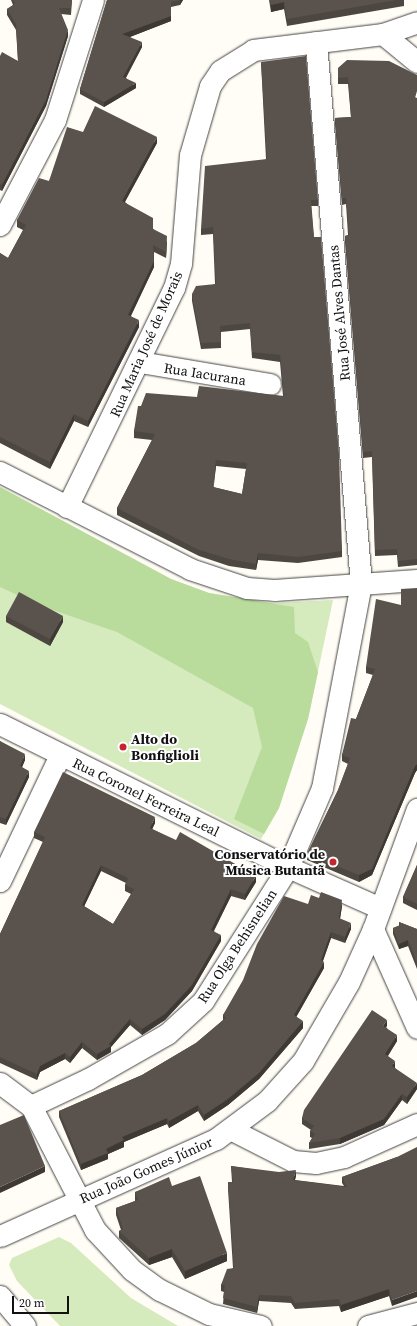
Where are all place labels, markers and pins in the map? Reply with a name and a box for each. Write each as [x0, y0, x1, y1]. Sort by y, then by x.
place label: Alto do Bonfiglioli [131, 731, 199, 764]
marker: Alto do Bonfiglioli [118, 742, 128, 752]
place label: Conservatório de Música Butantã [215, 846, 325, 878]
marker: Conservatório de Música Butantã [328, 857, 338, 867]

